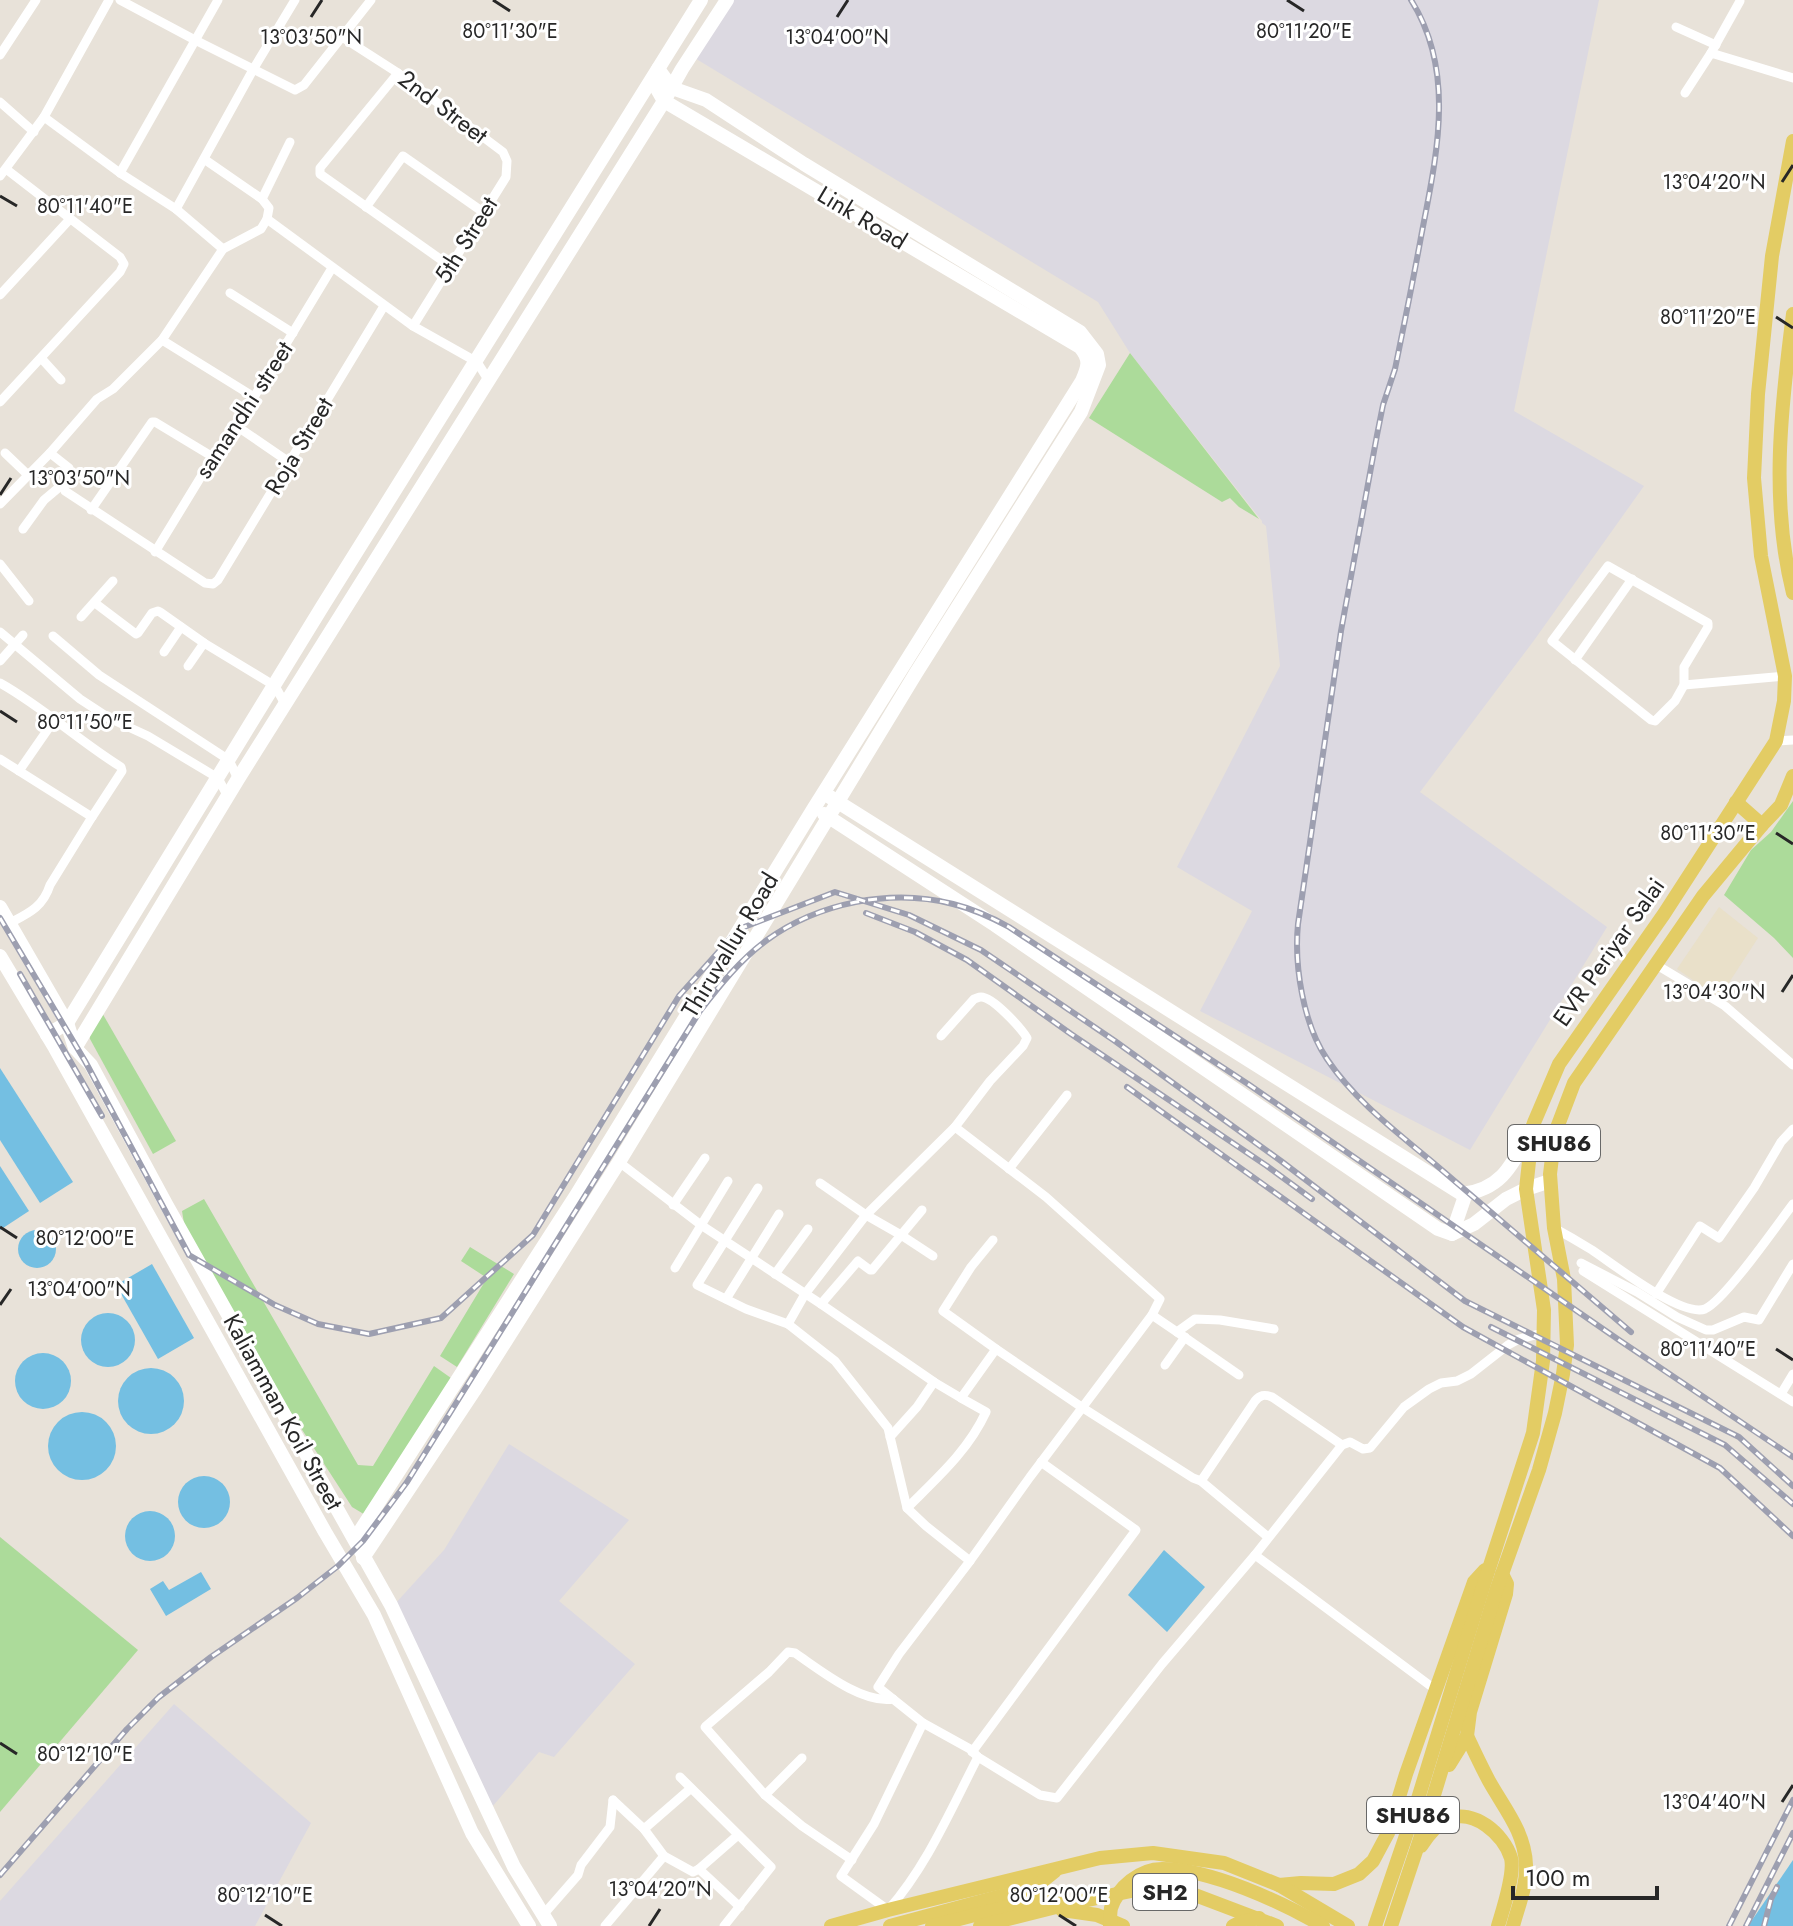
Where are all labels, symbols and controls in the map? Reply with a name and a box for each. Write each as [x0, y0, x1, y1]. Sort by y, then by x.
text: 80°11'30"E [462, 17, 558, 46]
text: 80°11'20"E [1256, 17, 1352, 46]
text: 13°03'50"N [260, 23, 362, 52]
text: 13°04'00"N [785, 23, 889, 52]
street label: 2nd Street [391, 61, 496, 152]
text: 13°04'20"N [1662, 168, 1766, 197]
street label: Link Road [811, 177, 914, 258]
street label: 5th Street [425, 189, 506, 290]
text: 80°11'40"E [37, 192, 133, 221]
text: 80°11'20"E [1660, 303, 1756, 332]
street label: samandhi street [186, 334, 301, 485]
street label: Roja Street [256, 390, 342, 501]
text: 13°03'50"N [28, 464, 130, 493]
text: 80°11'50"E [37, 708, 133, 737]
text: 80°11'30"E [1660, 819, 1756, 848]
street label: Thiruvallur Road [672, 866, 787, 1024]
street label: EVR Periyar Salai [1544, 870, 1673, 1033]
text: 13°04'30"N [1663, 978, 1765, 1007]
road number: SHU86 [1508, 1125, 1600, 1161]
text: 80°12'00"E [36, 1224, 134, 1253]
text: 13°04'00"N [27, 1275, 131, 1304]
street label: Kaliamman Koil Street [215, 1307, 352, 1516]
text: 80°11'40"E [1660, 1335, 1756, 1364]
text: 80°12'10"E [37, 1740, 133, 1769]
text: 13°04'40"N [1662, 1788, 1766, 1817]
road number: SHU86 [1367, 1797, 1459, 1833]
scale bar [1513, 1850, 1657, 1900]
text: 100 m [1525, 1860, 1591, 1895]
road number: SH2 [1133, 1874, 1197, 1910]
text: 13°04'20"N [608, 1875, 712, 1904]
text: 80°12'10"E [217, 1881, 313, 1910]
text: 80°12'00"E [1010, 1881, 1108, 1910]

